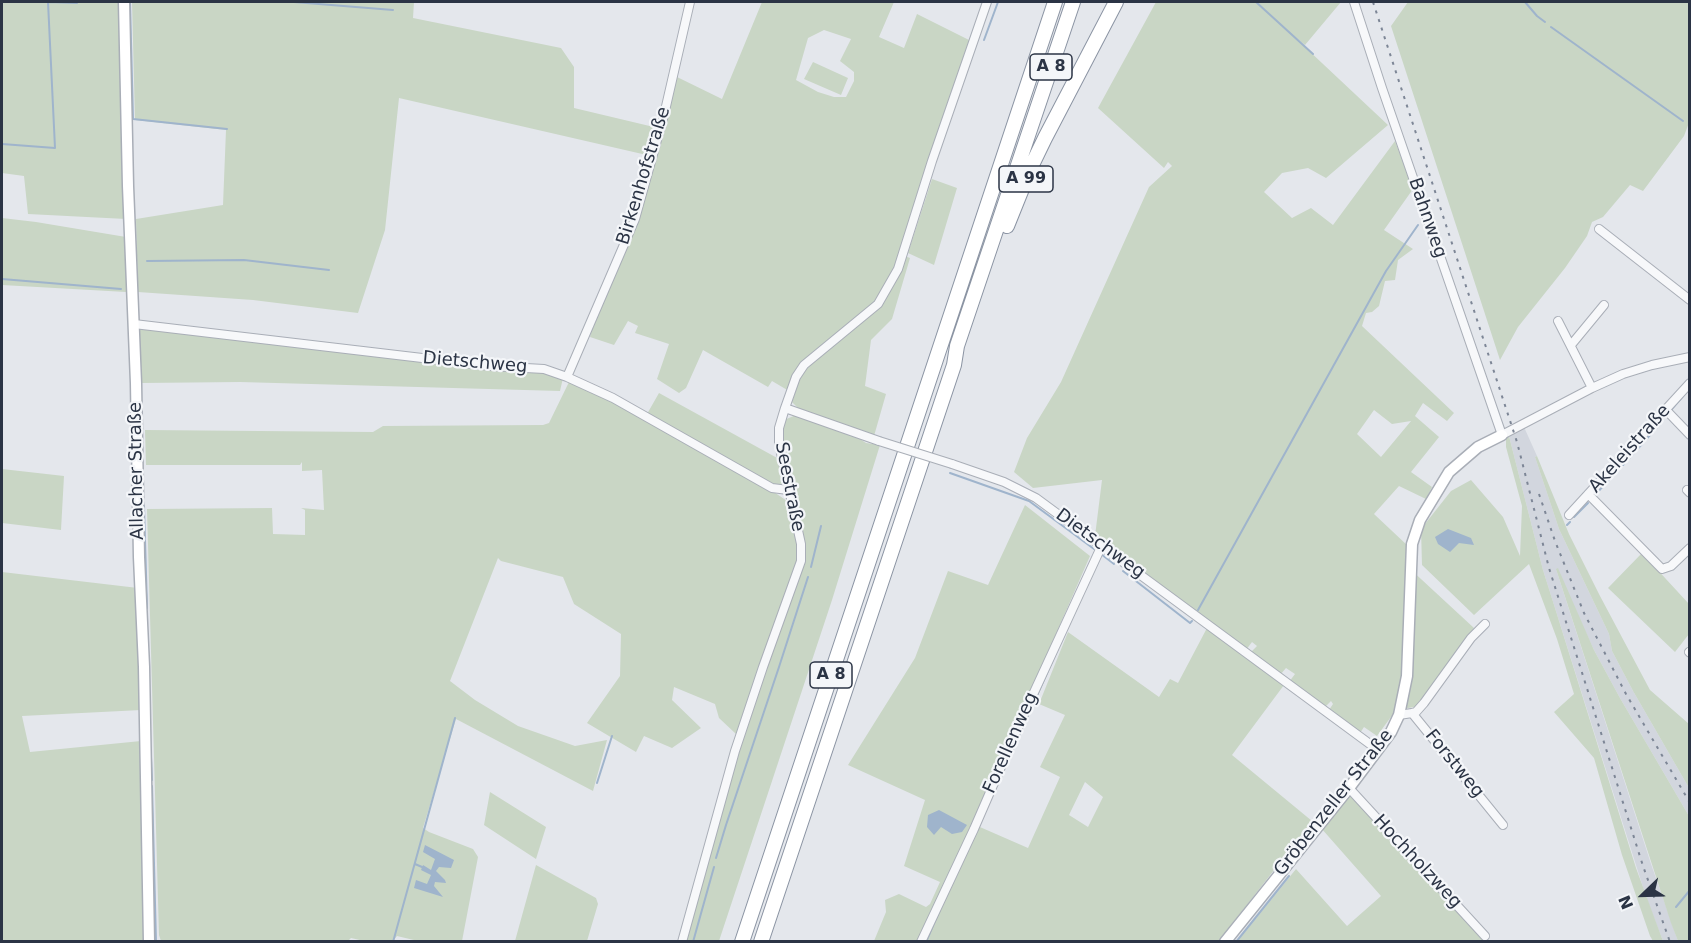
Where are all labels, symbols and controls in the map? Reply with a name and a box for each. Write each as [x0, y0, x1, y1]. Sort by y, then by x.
road number: A 8 [1030, 54, 1072, 80]
street label: Birkenhofstraße [613, 104, 675, 248]
road number: A 99 [999, 166, 1053, 192]
street label: Bahnweg [1403, 175, 1451, 261]
street label: Dietschweg [422, 348, 528, 378]
street label: Akeleistraße [1585, 400, 1675, 498]
street label: Allacher Straße [125, 402, 149, 540]
street label: Seestraße [770, 440, 808, 534]
street label: Dietschweg [1051, 504, 1149, 584]
road number: A 8 [810, 662, 852, 688]
street label: Forellenweg [979, 689, 1043, 797]
street label: Gröbenzeller Straße [1270, 725, 1398, 881]
street label: Forstweg [1420, 725, 1488, 803]
street label: Hochholzweg [1368, 811, 1466, 913]
north arrow [1613, 865, 1673, 925]
text: N [1615, 892, 1637, 912]

